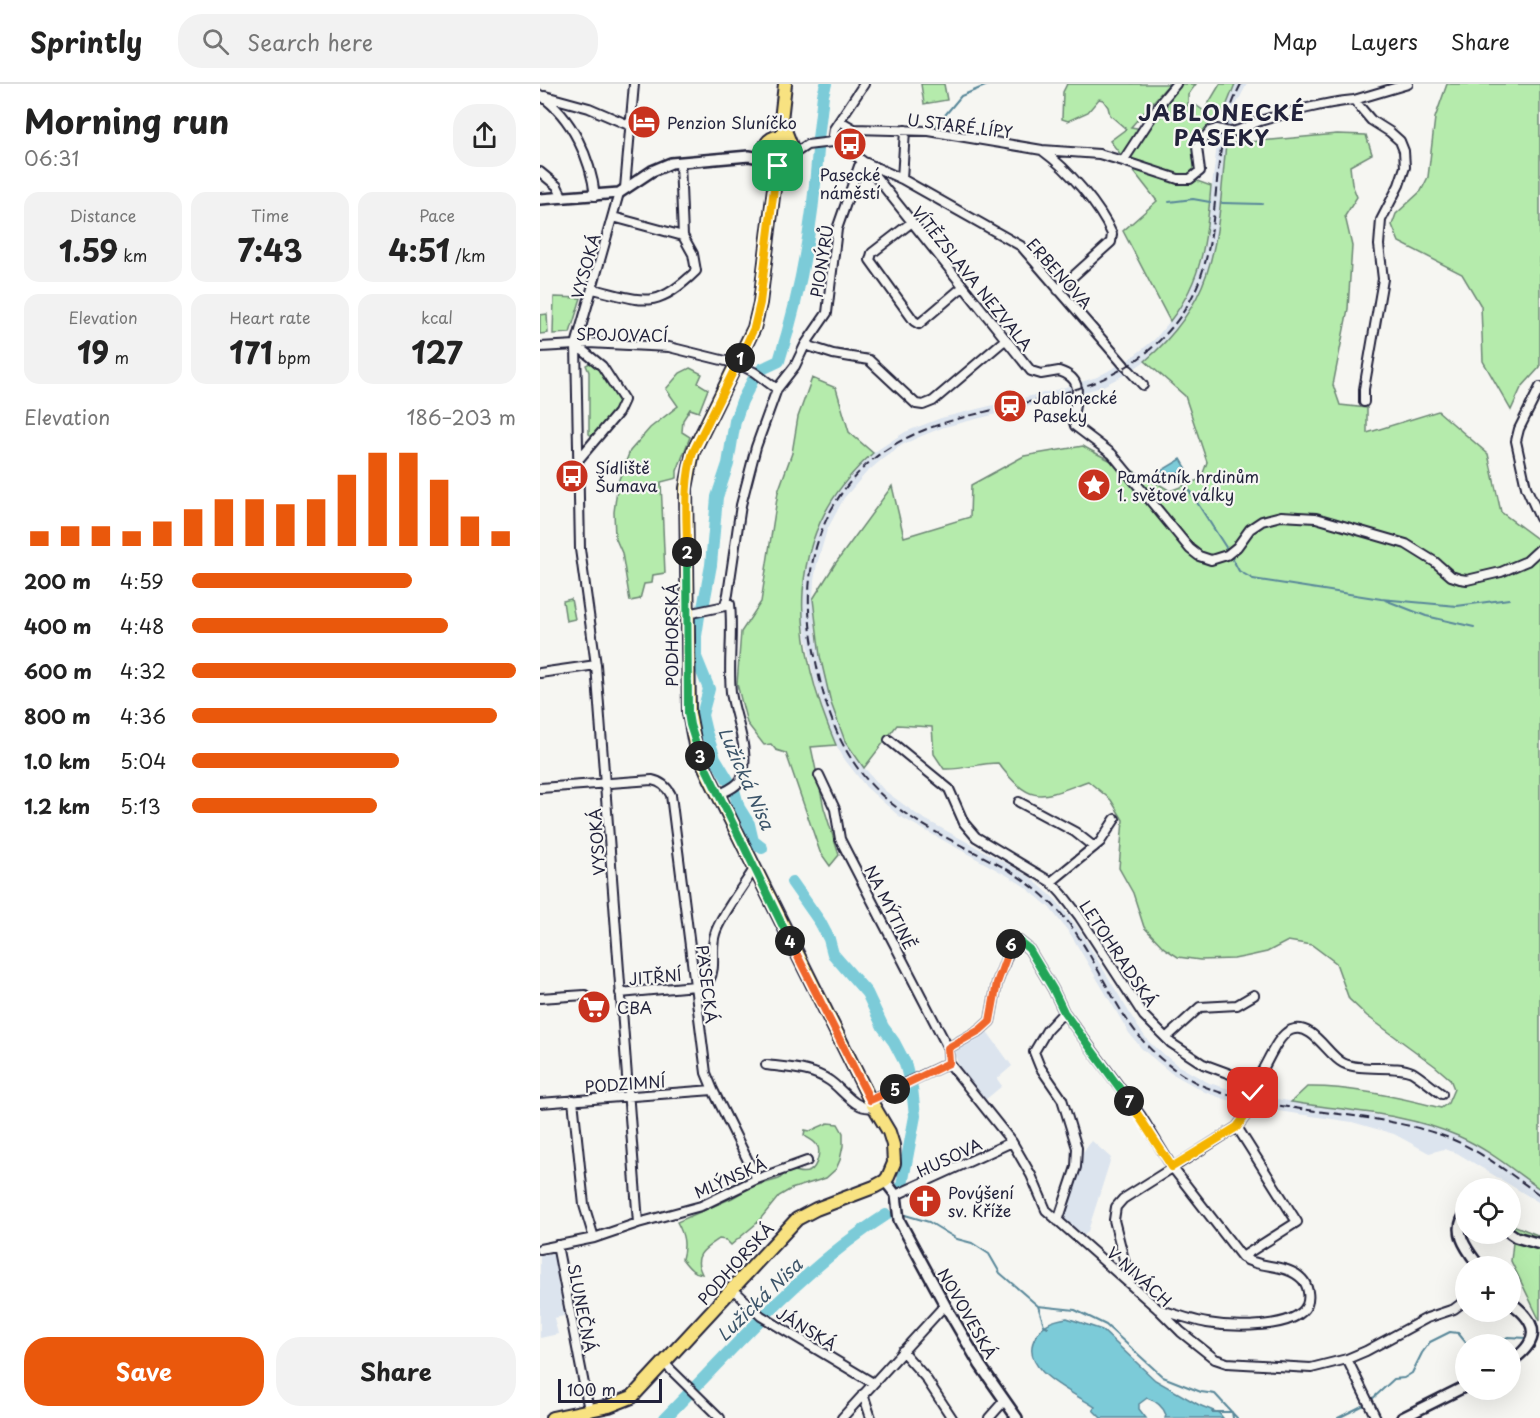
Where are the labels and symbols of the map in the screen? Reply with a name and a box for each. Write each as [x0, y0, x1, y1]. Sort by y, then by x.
district label: JABLONECKÉ PASEKY [1138, 95, 1306, 153]
hotel icon: Penzion Sluníčko [626, 104, 662, 140]
street label: U STARÉ LÍPY [906, 107, 1014, 143]
place label: Penzion Sluníčko [667, 110, 797, 134]
bus stop icon: Pasecké náměstí [832, 126, 868, 162]
pin [752, 140, 803, 191]
place label: Pasecké náměstí [819, 162, 881, 204]
street label: VÍTĚZSLAVA NEZVALA [907, 200, 1039, 356]
street label: PIONÝRŮ [803, 223, 839, 299]
street label: VYSOKÁ [564, 230, 606, 302]
street label: ERBENOVA [1022, 232, 1098, 314]
street label: SPOJOVACÍ [576, 321, 669, 347]
pin: 1 [725, 343, 755, 373]
place label: Jablonecké Paseky [1033, 385, 1117, 427]
station icon: Jablonecké Paseky [992, 388, 1028, 424]
place label: Sídliště Šumava [595, 455, 657, 497]
bus stop icon: Sídliště Šumava [554, 458, 590, 494]
place label: Památník hrdinům 1. světové války [1117, 464, 1259, 506]
place icon: Památník hrdinům 1. světové války [1076, 467, 1112, 503]
pin: 2 [672, 537, 702, 567]
street label: PODHORSKÁ [659, 583, 683, 687]
water label: Lužická Nisa [712, 722, 782, 834]
pin: 3 [685, 741, 715, 771]
street label: VYSOKÁ [582, 808, 610, 876]
street label: NA MÝTINĚ [859, 861, 923, 953]
street label: LETOHRADSKÁ [1074, 895, 1164, 1011]
pin: 4 [775, 926, 805, 956]
pin: 6 [996, 929, 1026, 959]
street label: PASECKÁ [691, 943, 725, 1025]
street label: JITŘNÍ [628, 962, 683, 990]
supermarket icon: CBA [576, 989, 612, 1025]
place label: CBA [617, 995, 652, 1019]
pin [1227, 1067, 1278, 1118]
street label: PODZIMNÍ [584, 1068, 667, 1098]
pin: 5 [880, 1074, 910, 1104]
pin: 7 [1114, 1086, 1144, 1116]
street label: HUSOVA [912, 1131, 986, 1183]
street label: MLÝNSKÁ [690, 1150, 770, 1204]
place label: Povýšení sv. Kříže [948, 1180, 1014, 1222]
church icon: Povýšení sv. Kříže [907, 1183, 943, 1219]
street label: PODHORSKÁ [691, 1216, 779, 1310]
street label: V NIVÁCH [1102, 1240, 1178, 1312]
water label: Lužická Nisa [710, 1251, 808, 1347]
street label: SLUNEČNÁ [563, 1262, 603, 1354]
street label: NOVOVESKÁ [932, 1263, 1004, 1363]
street label: JÁNSKÁ [772, 1301, 842, 1355]
scale bar [558, 1376, 662, 1404]

